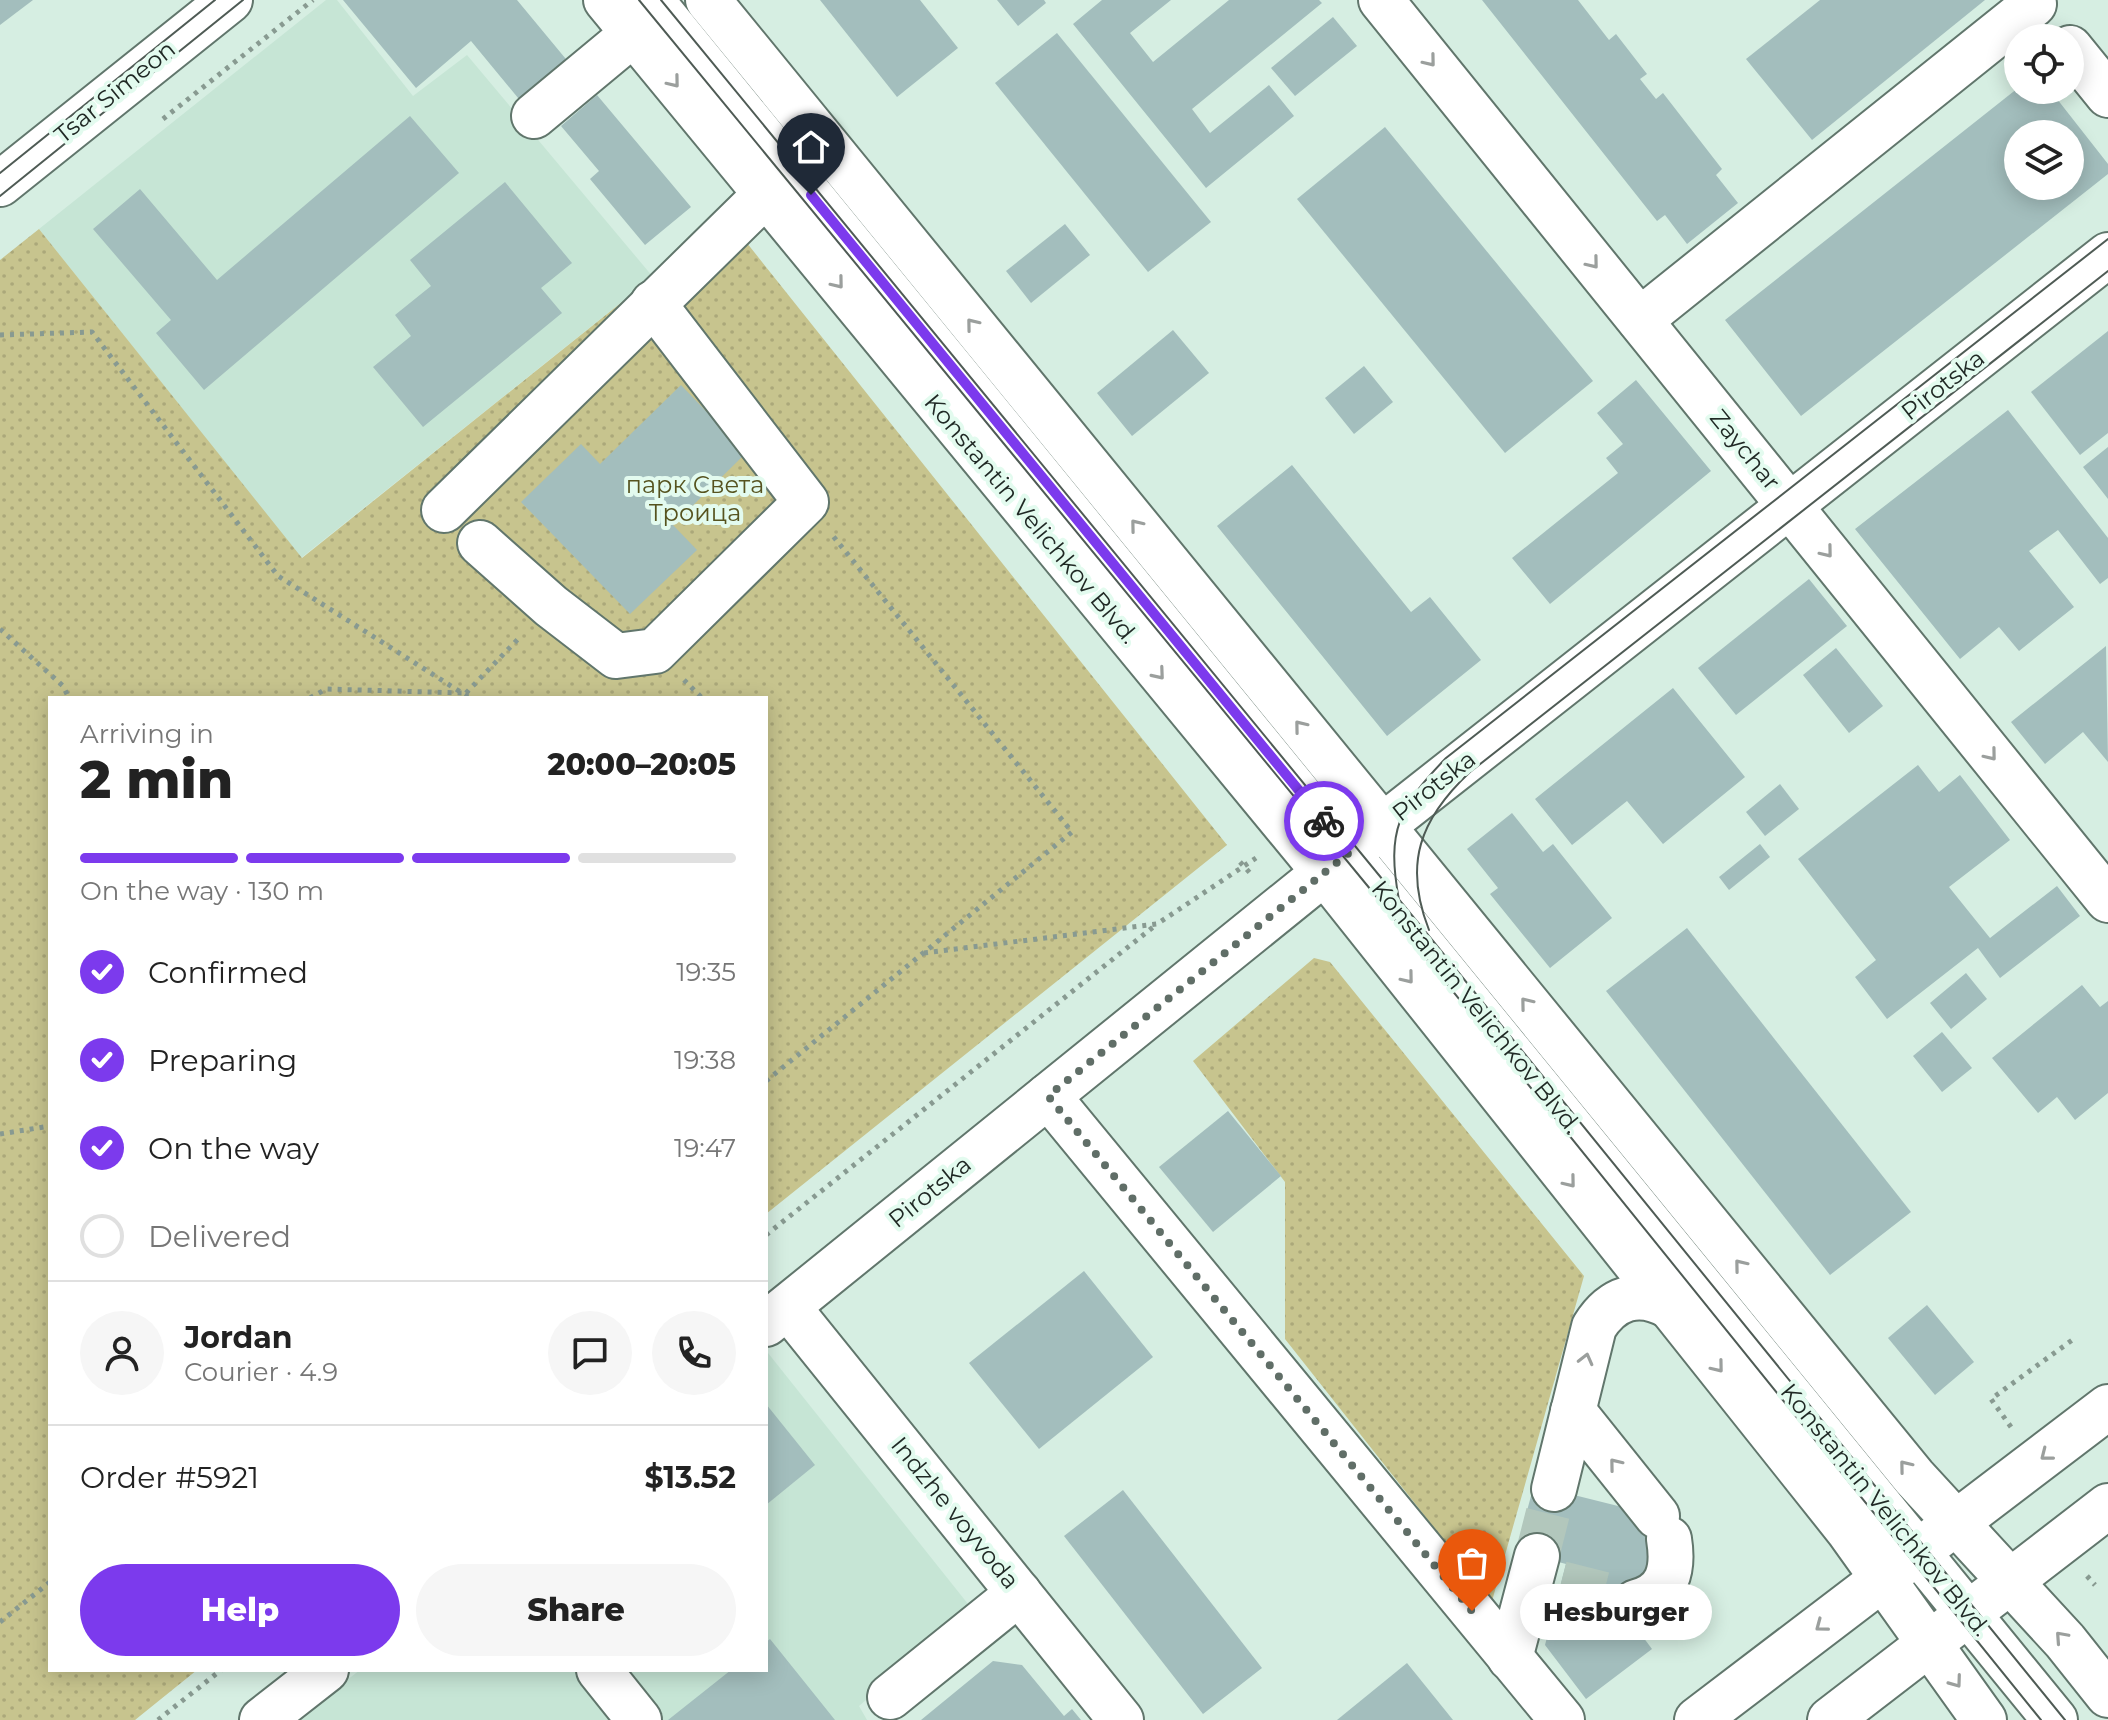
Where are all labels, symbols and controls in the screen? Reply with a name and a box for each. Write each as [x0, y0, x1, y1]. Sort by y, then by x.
map controls [2004, 24, 2084, 200]
button: locate [2004, 24, 2084, 104]
street label: Tsar Simeon [48, 34, 181, 149]
one-way arrow [1420, 52, 1435, 66]
one-way arrow [664, 73, 679, 87]
pin [777, 113, 845, 195]
button: layers [2004, 120, 2084, 200]
icon: home [789, 125, 833, 169]
one-way arrow [1584, 254, 1598, 269]
one-way arrow [828, 274, 843, 288]
one-way arrow [967, 318, 981, 333]
street label: Pirotska [1895, 343, 1990, 426]
street label: Konstantin Velichkov Blvd. [919, 388, 1144, 649]
street label: Zaychar [1704, 404, 1787, 496]
park label: парк Света Троица [626, 470, 764, 527]
one-way arrow [1131, 520, 1146, 534]
one-way arrow [1817, 543, 1832, 558]
one-way arrow [1149, 665, 1164, 679]
text: Arriving in [80, 718, 214, 750]
one-way arrow [1296, 721, 1310, 736]
street label: Pirotska [1386, 744, 1481, 827]
text: 20:00–20:05 [548, 746, 736, 783]
one-way arrow [1981, 746, 1995, 761]
text: 2 min [80, 748, 233, 811]
courier [1284, 781, 1364, 861]
icon: bike [1302, 799, 1346, 843]
text: On the way · 130 m [80, 875, 324, 907]
street label: Konstantin Velichkov Blvd. [1365, 875, 1587, 1139]
icon: check [80, 950, 124, 994]
text: Confirmed [148, 954, 308, 991]
text: 19:35 [676, 956, 736, 988]
one-way arrow [1398, 969, 1413, 983]
one-way arrow [1521, 998, 1536, 1012]
icon: check [80, 1038, 124, 1082]
text: Preparing [148, 1042, 297, 1079]
text: 19:38 [674, 1044, 736, 1076]
icon: check [80, 1126, 124, 1170]
text: On the way [148, 1130, 319, 1167]
text: 19:47 [674, 1132, 736, 1164]
street label: Pirotska [883, 1150, 977, 1234]
one-way arrow [1560, 1173, 1575, 1187]
text: Delivered [148, 1218, 291, 1255]
one-way arrow [1735, 1259, 1750, 1274]
button: person [80, 1311, 164, 1395]
button: chat [548, 1311, 632, 1395]
button: phone [652, 1311, 736, 1395]
text: Jordan [184, 1319, 293, 1356]
one-way arrow [1577, 1353, 1594, 1366]
text: Courier · 4.9 [184, 1356, 338, 1388]
one-way arrow [1708, 1357, 1722, 1372]
street label: Konstantin Velichkov Blvd. [1774, 1378, 1996, 1642]
street label: Indzhe voyvoda [885, 1431, 1026, 1595]
one-way arrow [2040, 1445, 2055, 1459]
one-way arrow [1611, 1458, 1625, 1473]
text: Order #5921 [80, 1459, 259, 1496]
text: $13.52 [644, 1459, 736, 1496]
one-way arrow [1900, 1461, 1915, 1475]
pin [1438, 1529, 1506, 1611]
icon: bag [1450, 1541, 1494, 1585]
button: Help [80, 1564, 400, 1656]
button: Share [416, 1564, 736, 1656]
callout: Hesburger [1520, 1583, 1712, 1639]
text: Hesburger [1543, 1596, 1689, 1628]
one-way arrow [1815, 1617, 1830, 1631]
one-way arrow [2055, 1632, 2070, 1646]
one-way arrow [1946, 1674, 1961, 1688]

